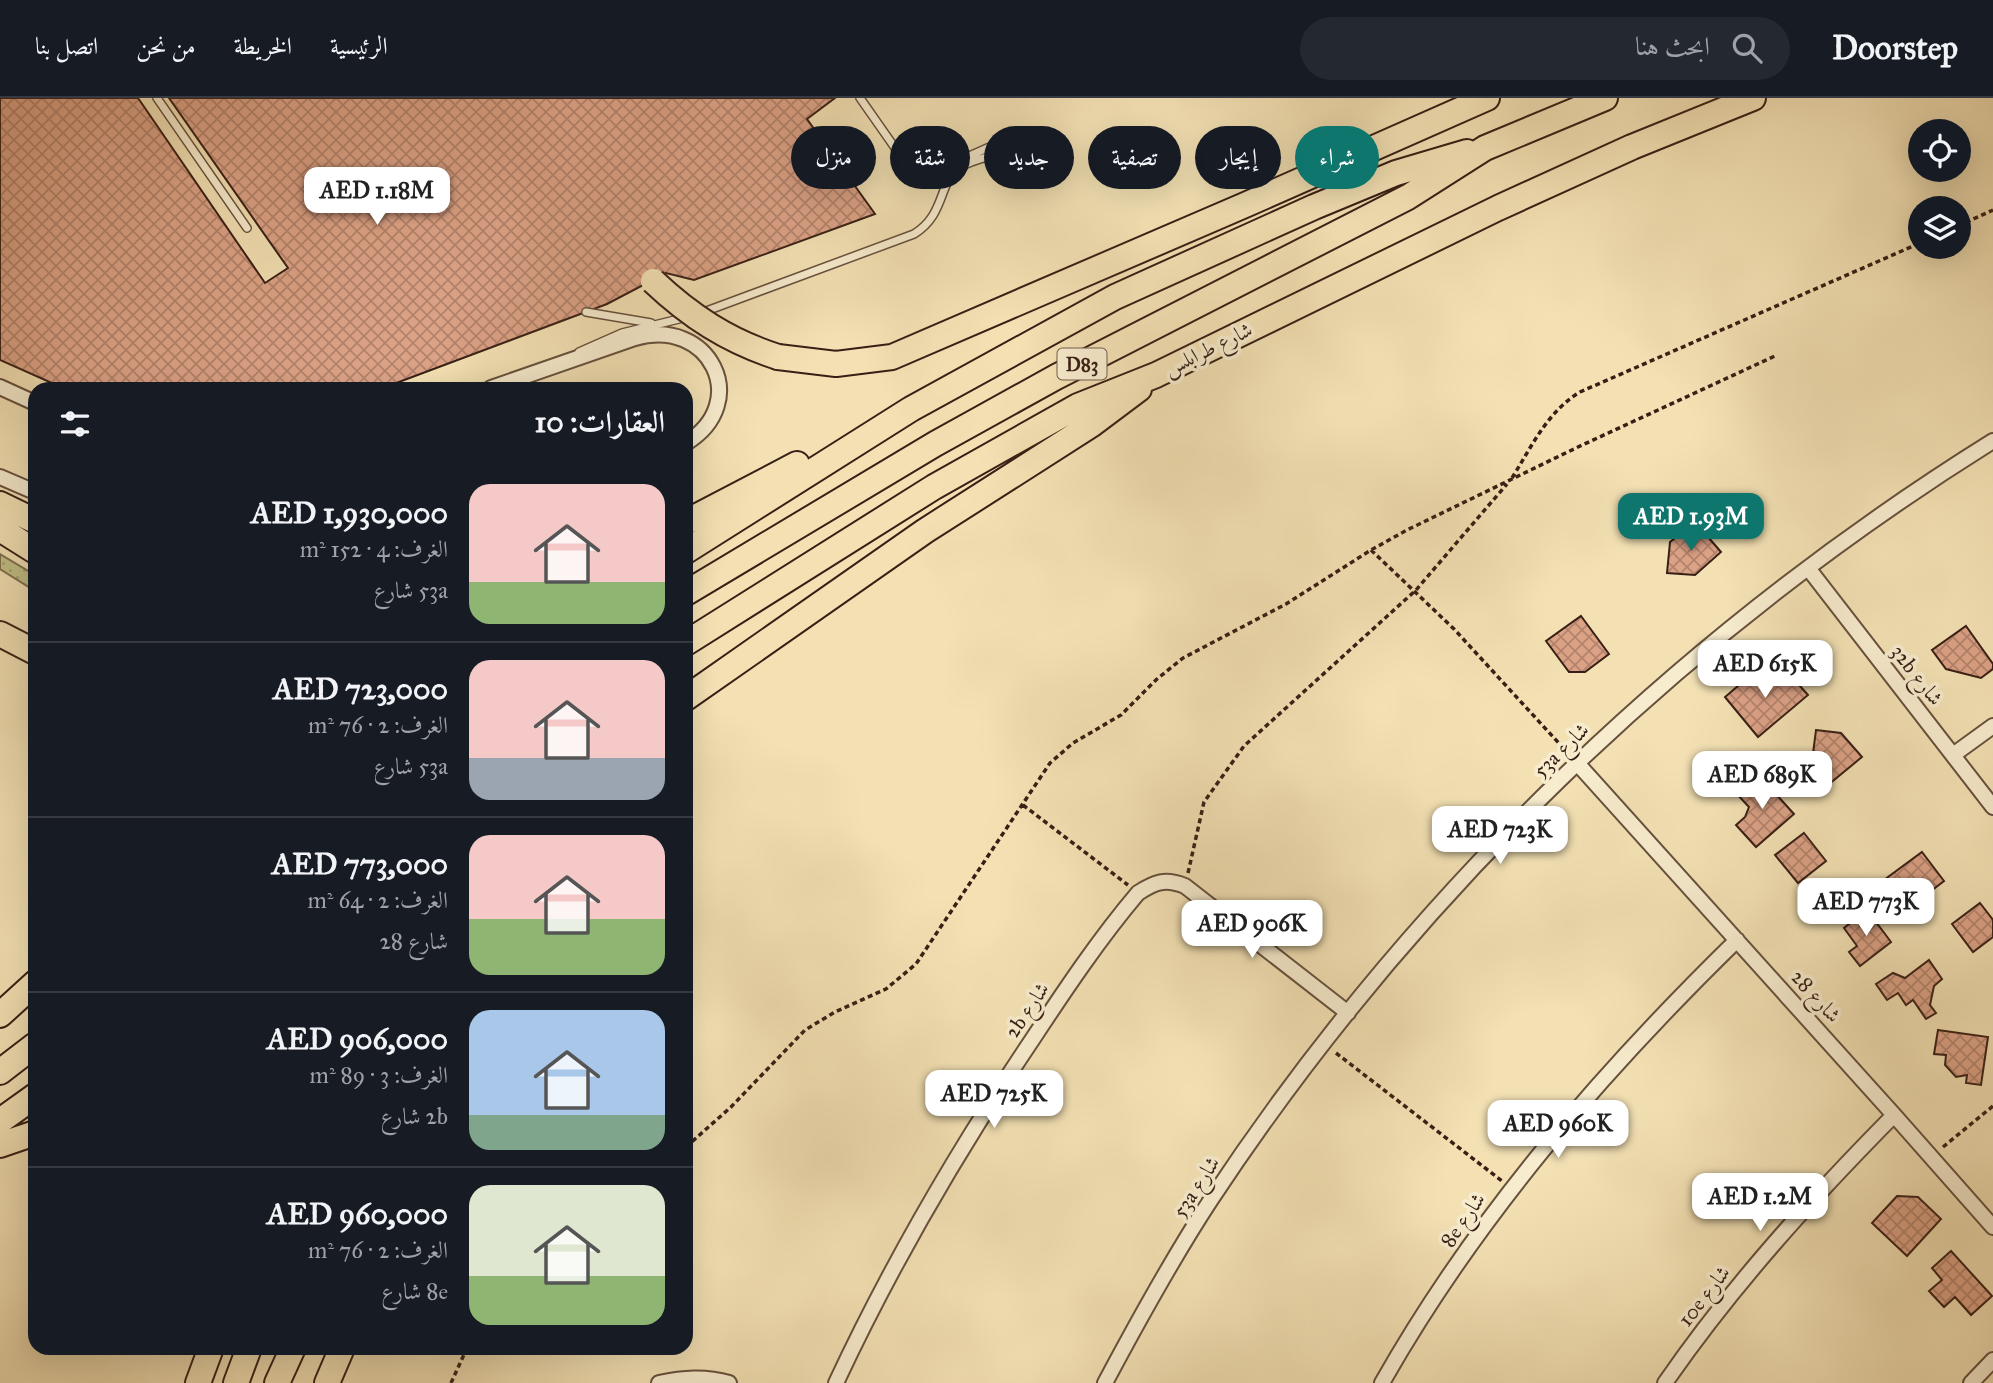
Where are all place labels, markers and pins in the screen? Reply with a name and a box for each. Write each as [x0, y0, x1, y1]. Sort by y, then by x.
pin: AED 1.18M [297, 167, 457, 227]
pin: AED 1.93M [1611, 494, 1771, 553]
pin: AED 615K [1693, 640, 1837, 700]
pin: AED 689K [1690, 752, 1834, 811]
pin: AED 723K [1428, 806, 1572, 866]
pin: AED 773K [1794, 878, 1938, 938]
pin: AED 906K [1180, 900, 1324, 960]
pin: AED 725K [922, 1070, 1066, 1130]
pin: AED 960K [1486, 1100, 1630, 1160]
pin: AED 1.2M [1688, 1174, 1832, 1233]

